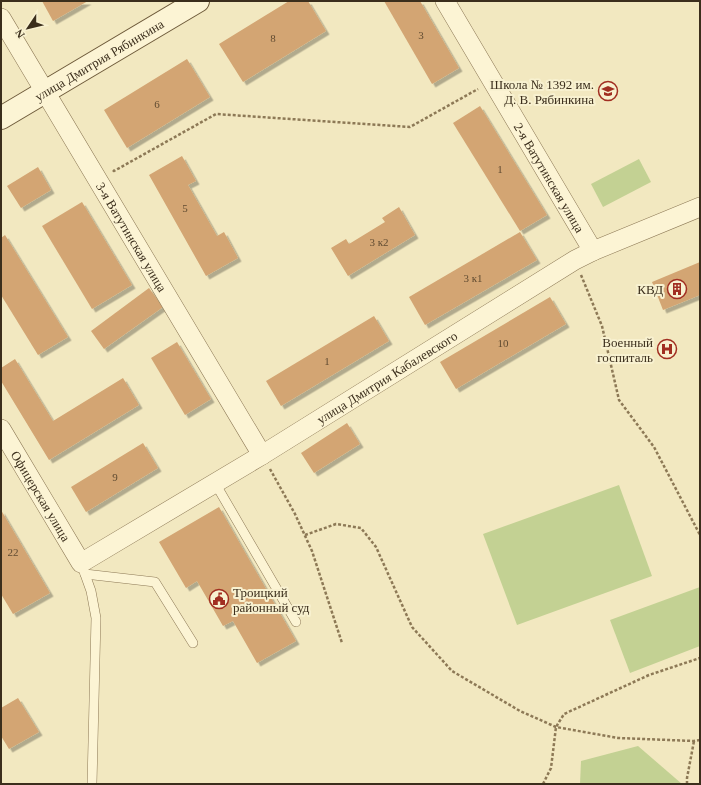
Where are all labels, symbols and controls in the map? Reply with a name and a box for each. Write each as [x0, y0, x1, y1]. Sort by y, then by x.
north arrow [8, 8, 48, 48]
street label: улица Дмитрия Рябинкина [32, 16, 167, 104]
text: N [13, 27, 27, 40]
house number: 3 [418, 29, 424, 41]
house number: 8 [270, 32, 276, 44]
place label: Школа № 1392 им. Д. В. Рябинкина [490, 77, 594, 107]
school or university icon: Школа № 1392 им. Д. В. Рябинкина [597, 80, 619, 102]
house number: 6 [154, 98, 160, 110]
street label: 2-я Ватутинская улица [511, 120, 587, 235]
house number: 1 [497, 163, 503, 175]
street label: 3-я Ватутинская улица [93, 180, 170, 295]
house number: 5 [182, 202, 188, 214]
house number: 3 к2 [369, 236, 389, 248]
house number: 3 к1 [463, 272, 483, 284]
building icon: КВД [666, 278, 688, 300]
place label: КВД [637, 282, 663, 297]
street label: улица Дмитрия Кабалевского [314, 328, 460, 427]
place label: Военный госпиталь [597, 335, 653, 365]
house number: 10 [498, 337, 509, 349]
hospital icon: Военный госпиталь [656, 338, 678, 360]
house number: 1 [324, 355, 330, 367]
street label: Офицерская улица [8, 448, 74, 545]
house number: 9 [112, 471, 118, 483]
house number: 22 [8, 546, 19, 558]
place label: Троицкий районный суд [233, 585, 310, 615]
public building icon: Троицкий районный суд [208, 588, 230, 610]

